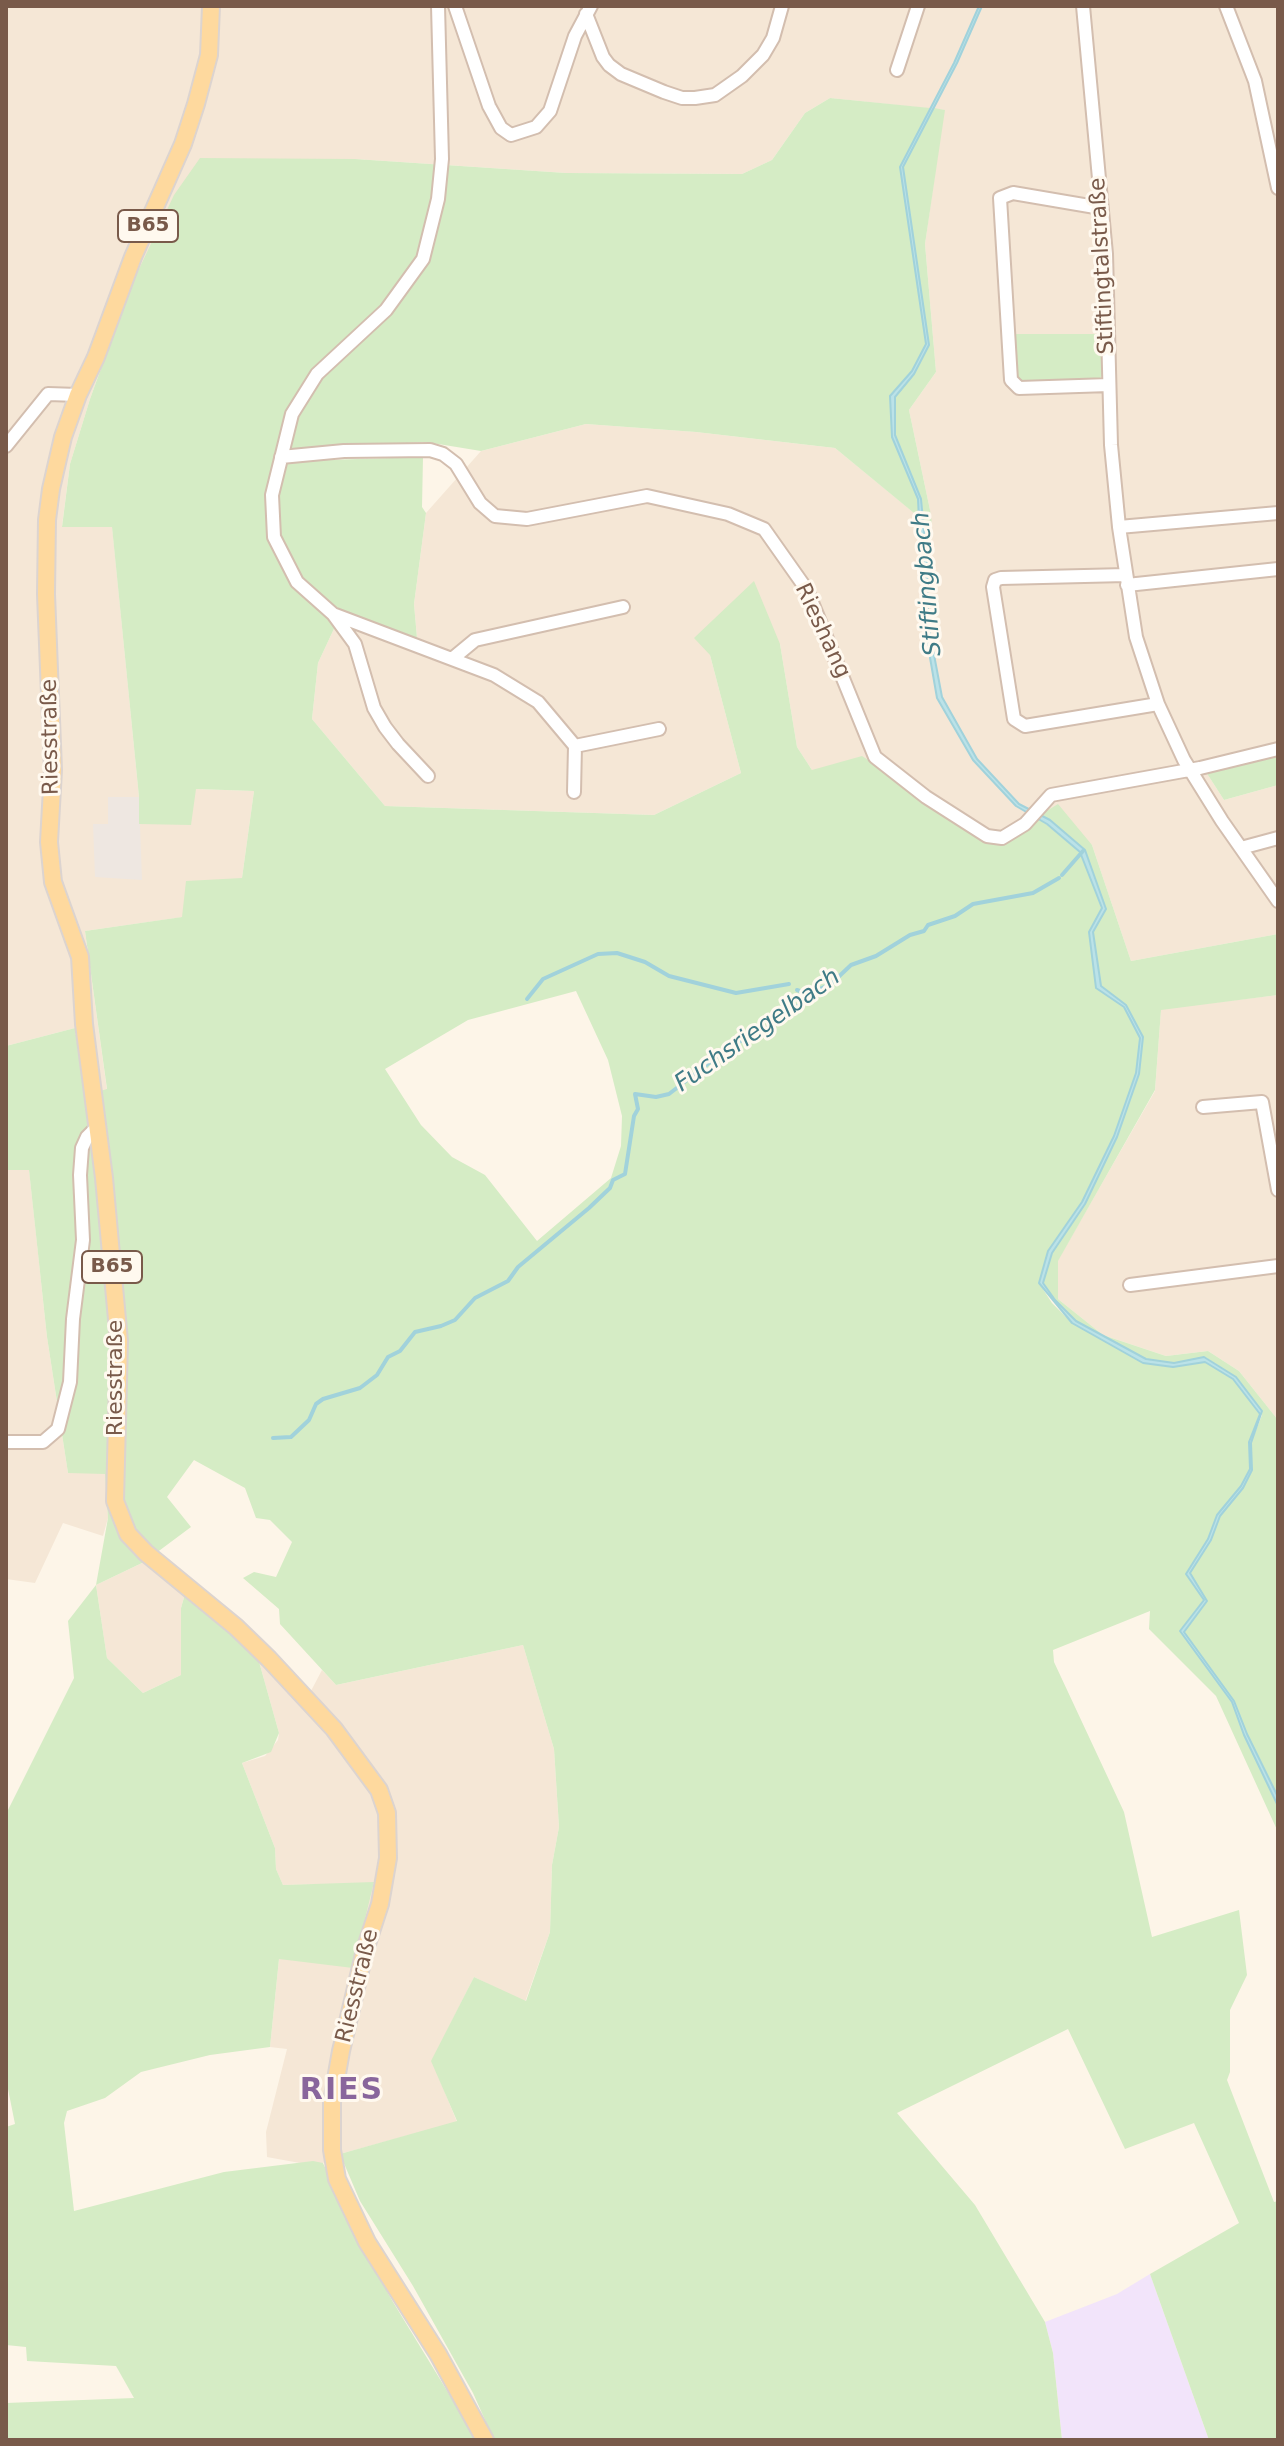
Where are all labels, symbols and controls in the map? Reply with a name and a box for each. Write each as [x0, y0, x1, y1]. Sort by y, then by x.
street label: Stiftingtalstraße [1085, 177, 1121, 355]
road number: B65 [118, 210, 178, 242]
water label: Stiftingbach [907, 511, 949, 657]
street label: Rieshang [789, 579, 855, 683]
street label: Riesstraße [37, 679, 65, 795]
water label: Fuchsriegelbach [670, 963, 846, 1099]
road number: B65 [82, 1251, 142, 1283]
street label: Riesstraße [103, 1320, 129, 1436]
street label: Riesstraße [331, 1926, 385, 2046]
district label: RIES [300, 2073, 384, 2109]

